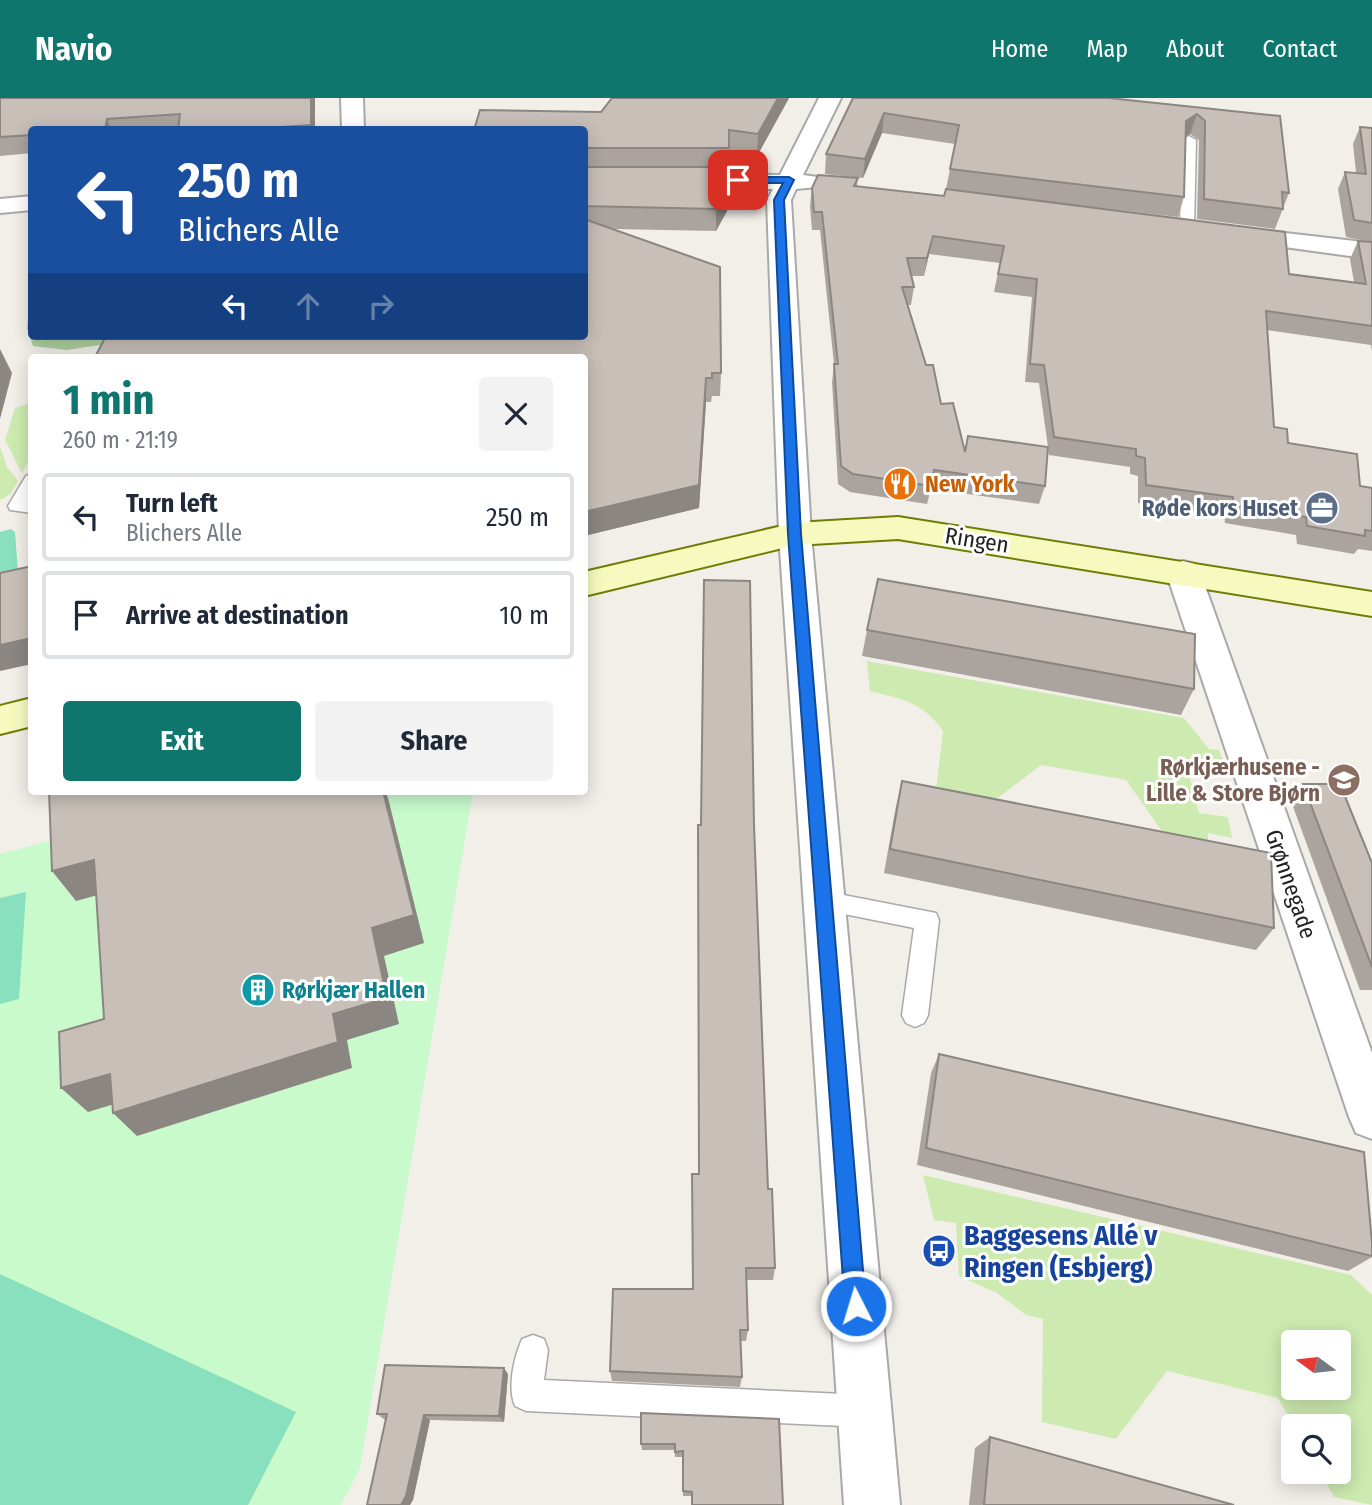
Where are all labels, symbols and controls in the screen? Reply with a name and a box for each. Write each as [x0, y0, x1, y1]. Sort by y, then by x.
text: Navio [35, 29, 112, 69]
text: Home [991, 35, 1048, 63]
text: Map [1086, 35, 1128, 63]
text: About [1166, 35, 1224, 63]
text: Contact [1262, 35, 1337, 63]
pin [708, 150, 768, 210]
text: 250 m [178, 151, 299, 210]
icon: left [63, 154, 154, 245]
icon: arrive [719, 161, 757, 199]
text: Blichers Alle [178, 211, 340, 249]
icon: left [216, 287, 254, 325]
icon: ahead [289, 287, 327, 325]
icon: right [362, 287, 400, 325]
text: 1 min [63, 375, 154, 425]
button: close [479, 377, 553, 451]
text: 260 m · 21:19 [63, 426, 178, 454]
restaurant icon: New York [881, 465, 919, 503]
place label: New York [925, 470, 1015, 498]
text: Turn left [126, 488, 218, 519]
office icon: Røde kors Huset [1303, 489, 1341, 527]
place label: Røde kors Huset [1142, 494, 1299, 522]
icon: left [67, 498, 105, 536]
text: 250 m [486, 502, 549, 533]
text: Blichers Alle [126, 519, 242, 547]
street label: Ringen [943, 521, 1011, 559]
icon: arrive [67, 596, 105, 634]
text: Arrive at destination [126, 600, 349, 631]
text: 10 m [499, 600, 549, 631]
button: Exit [63, 701, 301, 781]
button: Share [315, 701, 553, 781]
place label: Rørkjærhusene - Lille & Store Bjørn [1146, 753, 1320, 807]
school or university icon: Rørkjærhusene - Lille & Store Bjørn [1325, 761, 1363, 799]
street label: Grønnegade [1259, 826, 1323, 942]
building icon: Rørkjær Hallen [239, 971, 277, 1009]
place label: Rørkjær Hallen [282, 976, 425, 1004]
place label: Baggesens Allé v Ringen (Esbjerg) [964, 1219, 1158, 1284]
bus stop icon: Baggesens Allé v Ringen (Esbjerg) [920, 1232, 958, 1270]
position arrow [819, 1269, 893, 1343]
north arrow [1281, 1330, 1351, 1400]
map controls [1281, 1330, 1351, 1484]
button: search [1281, 1414, 1351, 1484]

